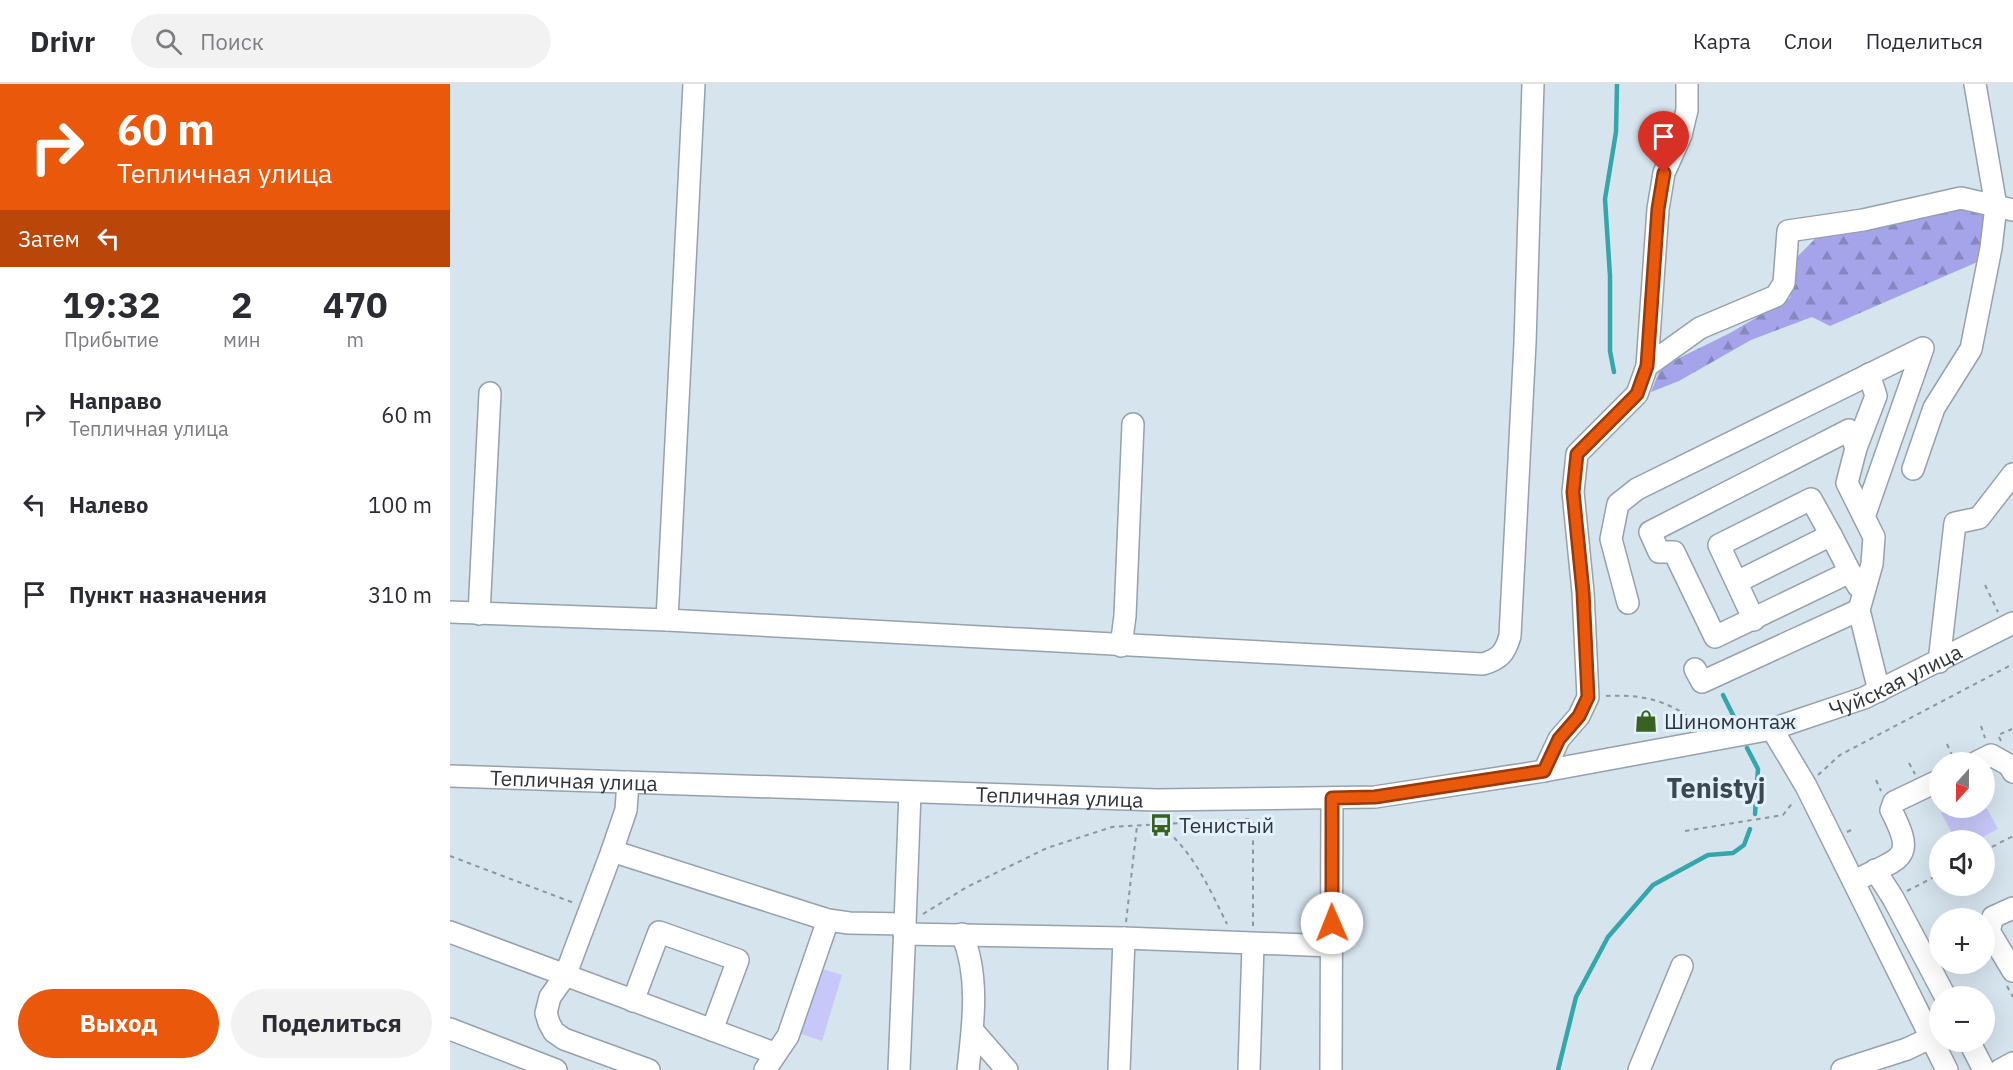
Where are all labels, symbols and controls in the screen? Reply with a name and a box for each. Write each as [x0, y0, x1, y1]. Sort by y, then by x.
search box [131, 14, 551, 68]
text: Drivr [30, 23, 95, 60]
icon: search [152, 25, 185, 58]
text: Поиск [200, 27, 264, 56]
text: Карта [1693, 27, 1751, 55]
text: Слои [1784, 27, 1833, 55]
text: Поделиться [1866, 27, 1983, 55]
text: 60 m [117, 102, 215, 157]
icon: right [18, 108, 96, 186]
pin [1638, 111, 1689, 173]
icon: arrive [1647, 120, 1680, 153]
text: Тепличная улица [117, 155, 333, 190]
icon: left [92, 222, 125, 255]
text: Затем [18, 224, 80, 253]
text: 19:32 [62, 281, 161, 328]
text: 2 [231, 281, 253, 328]
text: 470 [323, 281, 388, 328]
text: Прибытие [64, 326, 159, 353]
text: мин [223, 326, 260, 353]
text: m [346, 326, 364, 353]
text: Направо [69, 386, 162, 415]
icon: right [18, 398, 51, 431]
text: 60 m [381, 400, 432, 429]
text: Тепличная улица [69, 415, 229, 442]
icon: left [18, 488, 51, 521]
text: Налево [69, 490, 148, 519]
text: 100 m [368, 490, 432, 519]
icon: arrive [18, 578, 51, 611]
text: Пункт назначения [69, 580, 267, 609]
text: 310 m [368, 580, 432, 609]
street label: Чуйская улица [1825, 637, 1966, 723]
place label: Шиномонтаж [1664, 707, 1796, 735]
shop icon: Шиномонтаж [1633, 708, 1659, 734]
north arrow [1929, 752, 1995, 818]
map controls [1929, 752, 1995, 1052]
street label: Тепличная улица [490, 763, 658, 797]
district label: Tenistyj [1667, 770, 1765, 805]
street label: Тепличная улица [975, 780, 1144, 814]
place label: Тенистый [1179, 811, 1274, 839]
bus stop icon: Тенистый [1148, 812, 1174, 838]
button: sound [1929, 830, 1995, 896]
position arrow [1300, 891, 1364, 955]
button: + [1929, 908, 1995, 974]
button: − [1929, 986, 1995, 1052]
button: Выход [18, 989, 219, 1058]
button: Поделиться [231, 989, 432, 1058]

